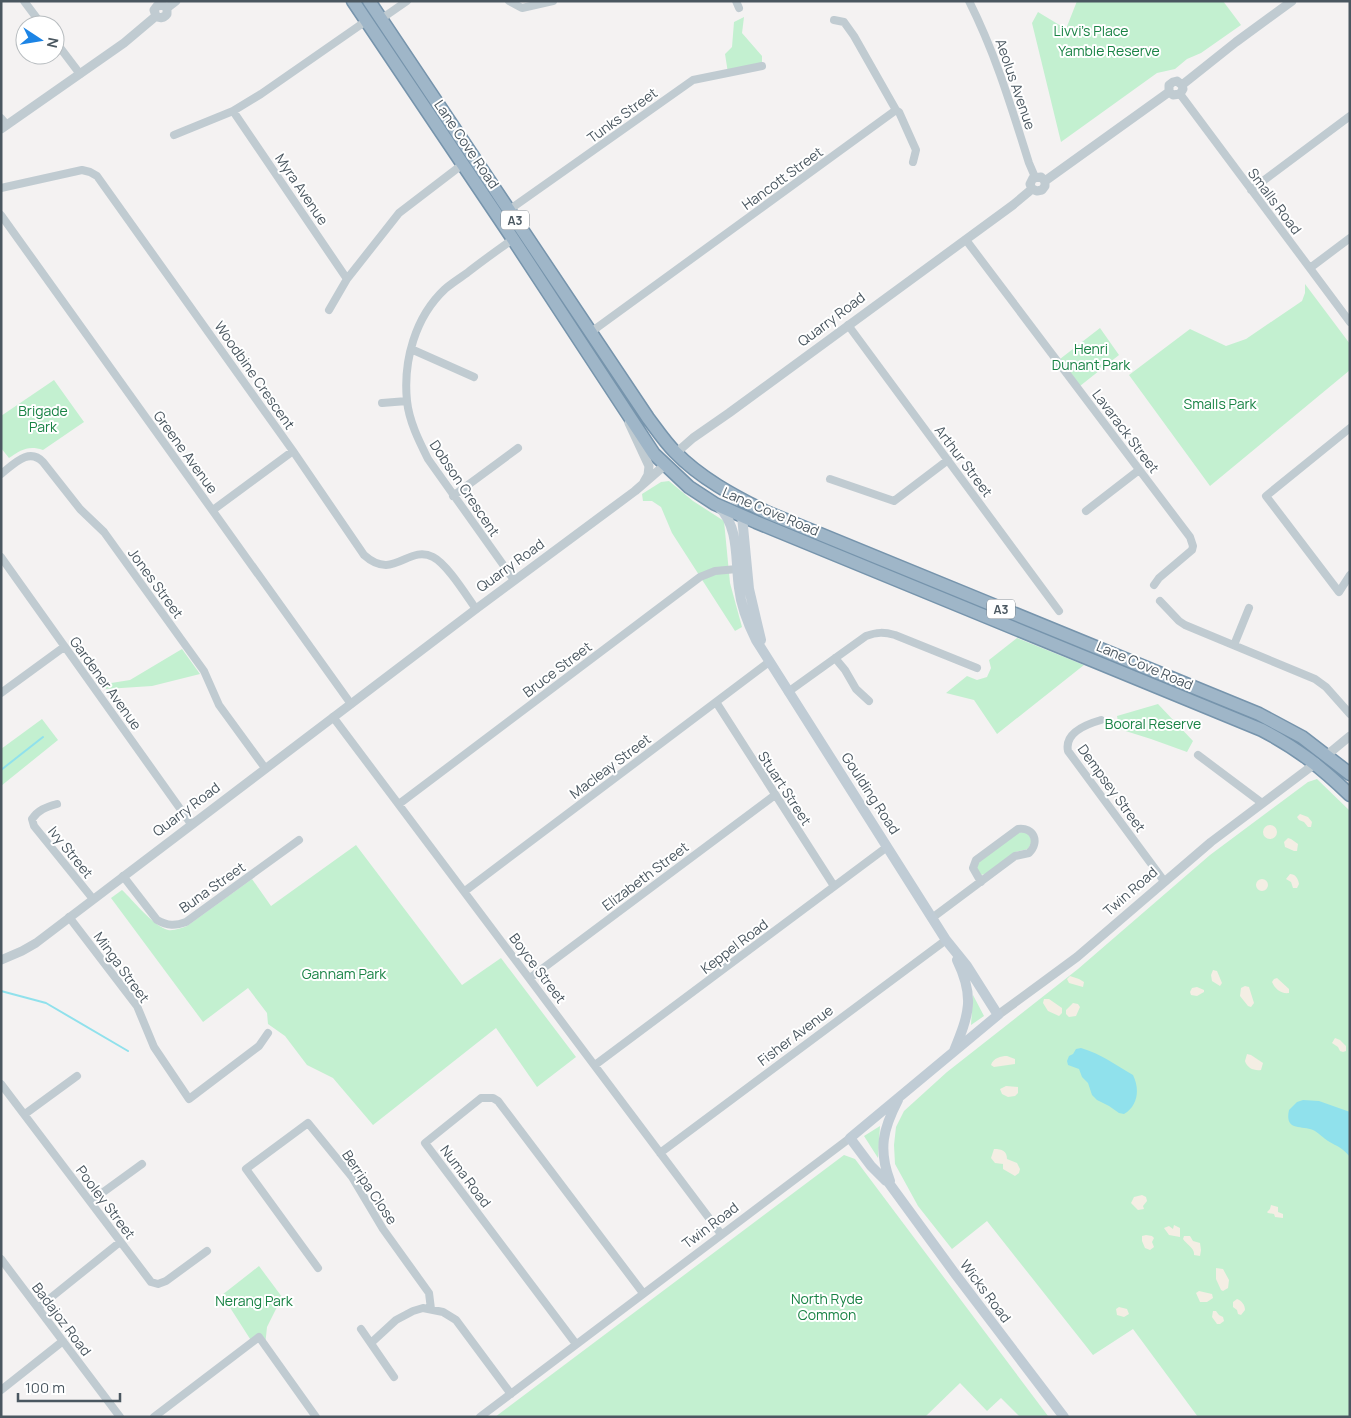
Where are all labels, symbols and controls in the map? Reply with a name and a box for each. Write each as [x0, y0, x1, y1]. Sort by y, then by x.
north arrow [15, 15, 65, 65]
park label: Livvi's Place [1054, 21, 1128, 40]
text: N [43, 36, 64, 50]
street label: Aeolus Avenue [992, 36, 1040, 132]
park label: Yamble Reserve [1058, 41, 1160, 60]
street label: Tunks Street [583, 83, 661, 147]
street label: Lane Cove Road [430, 96, 504, 192]
street label: Hancott Street [738, 142, 827, 214]
street label: Myra Avenue [271, 150, 333, 228]
street label: Smalls Road [1244, 164, 1306, 238]
road number: A3 [501, 210, 529, 230]
street label: Quarry Road [793, 287, 869, 351]
street label: Woodbine Crescent [211, 317, 300, 433]
park label: Henri Dunant Park [1052, 339, 1131, 374]
street label: Lavarack Street [1088, 385, 1164, 477]
park label: Smalls Park [1184, 394, 1257, 413]
park label: Brigade Park [18, 401, 68, 436]
street label: Greene Avenue [149, 407, 223, 497]
street label: Arthur Street [931, 421, 997, 501]
street label: Dobson Crescent [426, 436, 505, 540]
street label: Lane Cove Road [720, 482, 822, 540]
street label: Quarry Road [472, 534, 548, 596]
street label: Jones Street [124, 544, 188, 622]
road number: A3 [987, 600, 1015, 618]
street label: Gardener Avenue [66, 632, 146, 734]
street label: Lane Cove Road [1094, 636, 1196, 694]
street label: Bruce Street [519, 637, 596, 701]
park label: Booral Reserve [1105, 714, 1201, 733]
street label: Macleay Street [566, 729, 655, 803]
street label: Dempsey Street [1074, 740, 1151, 836]
street label: Stuart Street [754, 747, 816, 829]
street label: Goulding Road [837, 748, 905, 838]
street label: Quarry Road [148, 777, 224, 841]
street label: Ivy Street [44, 822, 98, 882]
street label: Elizabeth Street [598, 837, 692, 915]
street label: Buna Street [175, 857, 249, 917]
street label: Twin Road [1099, 862, 1161, 920]
street label: Keppel Road [696, 914, 772, 978]
street label: Minga Street [90, 928, 154, 1007]
street label: Boyce Street [505, 929, 571, 1007]
park label: Gannam Park [302, 964, 387, 983]
street label: Fisher Avenue [753, 1000, 837, 1070]
street label: Numa Road [436, 1141, 496, 1211]
street label: Berripa Close [338, 1146, 402, 1228]
street label: Pooley Street [72, 1161, 140, 1243]
street label: Twin Road [678, 1198, 742, 1252]
street label: Wicks Road [956, 1256, 1016, 1326]
street label: Badajoz Road [28, 1278, 96, 1360]
park label: North Ryde Common [791, 1289, 863, 1324]
park label: Nerang Park [215, 1291, 294, 1310]
scale bar [18, 1370, 120, 1402]
text: 100 m [25, 1377, 65, 1398]

